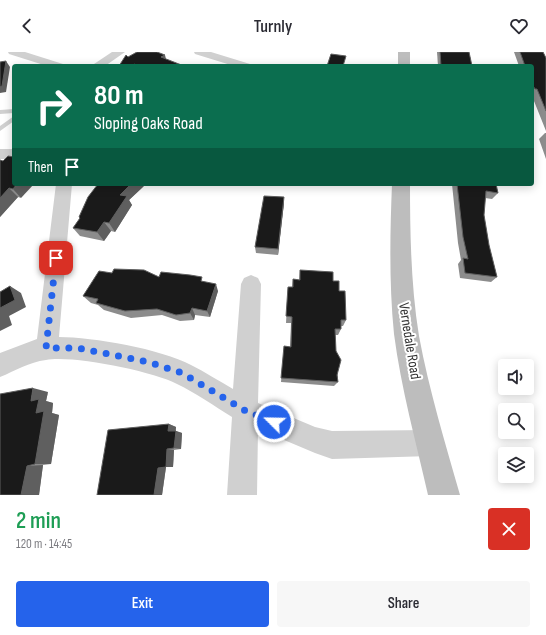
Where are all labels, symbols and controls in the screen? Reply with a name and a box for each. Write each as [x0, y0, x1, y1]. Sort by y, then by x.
icon: back [16, 15, 38, 37]
icon: heart [508, 15, 530, 37]
text: Turnly [254, 16, 292, 37]
text: 80 m [94, 79, 143, 112]
icon: right [28, 80, 80, 132]
text: Sloping Oaks Road [94, 113, 203, 134]
icon: arrive [61, 156, 83, 178]
text: Then [28, 158, 53, 177]
pin [39, 241, 73, 275]
icon: arrive [45, 247, 67, 269]
street label: Vernedale Road [394, 301, 425, 381]
map controls [498, 359, 534, 483]
button: sound [498, 359, 534, 395]
position arrow [253, 401, 295, 443]
button: search [498, 403, 534, 439]
button: layers [498, 447, 534, 483]
text: 2 min [16, 506, 61, 535]
button: close [488, 508, 530, 550]
text: 120 m · 14:45 [16, 536, 72, 552]
button: Exit [16, 581, 269, 627]
button: Share [277, 581, 530, 627]

